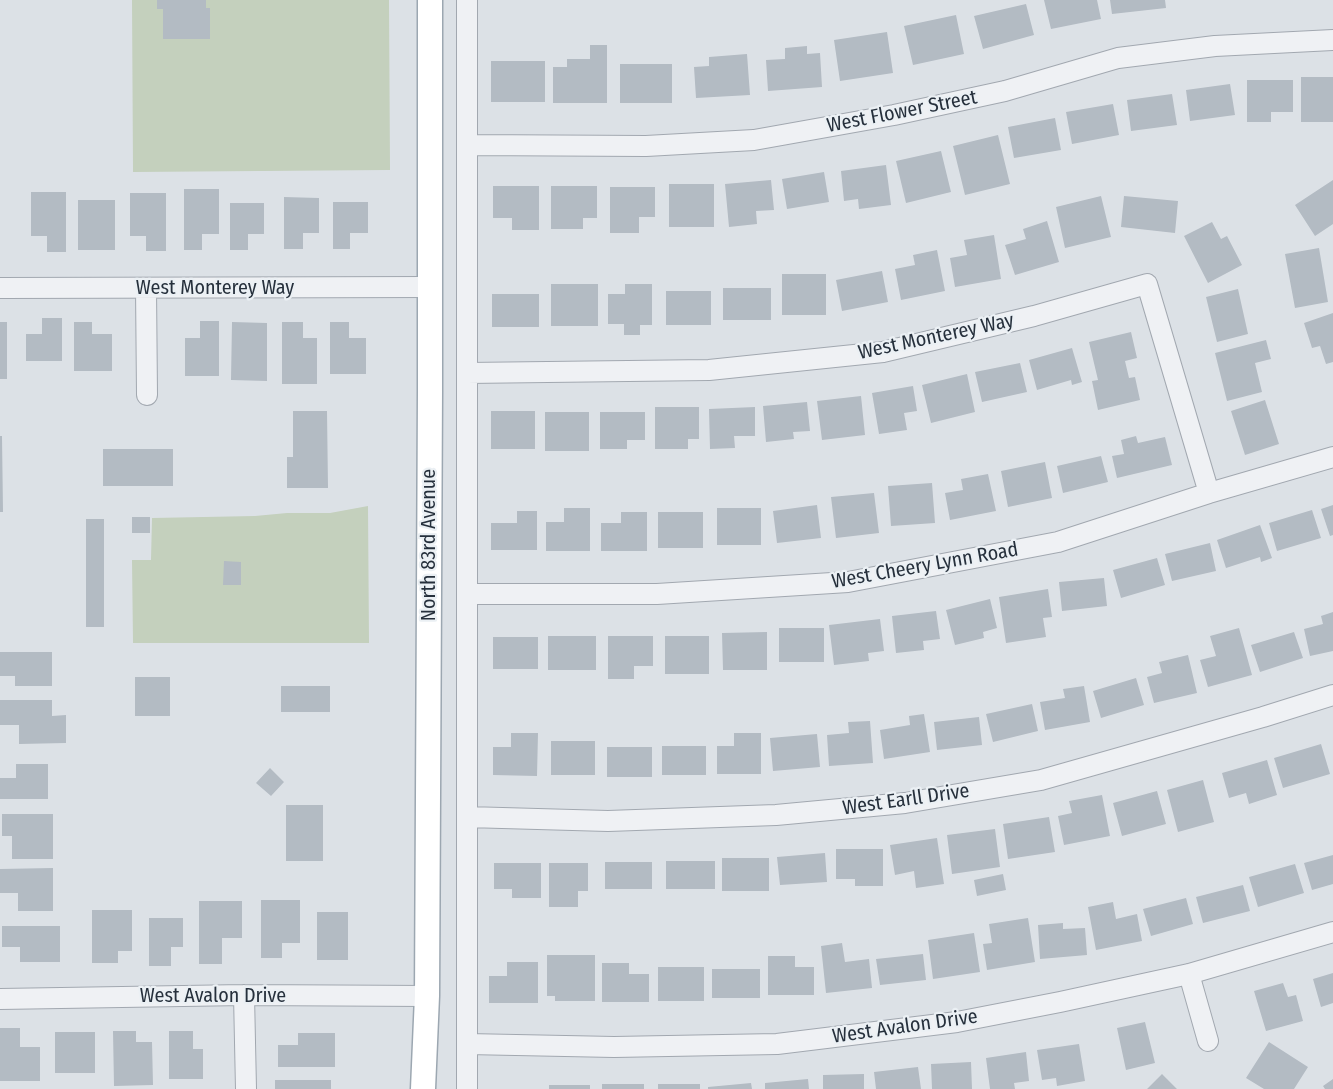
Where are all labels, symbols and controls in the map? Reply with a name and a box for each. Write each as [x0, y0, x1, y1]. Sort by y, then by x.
street label: West Flower Street [825, 86, 979, 138]
street label: West Monterey Way [136, 276, 294, 300]
street label: West Monterey Way [856, 309, 1016, 365]
street label: North 83rd Avenue [417, 469, 441, 621]
street label: West Cheery Lynn Road [830, 538, 1020, 594]
street label: West Earll Drive [841, 779, 971, 821]
street label: West Avalon Drive [140, 984, 286, 1008]
street label: West Avalon Drive [831, 1005, 979, 1049]

